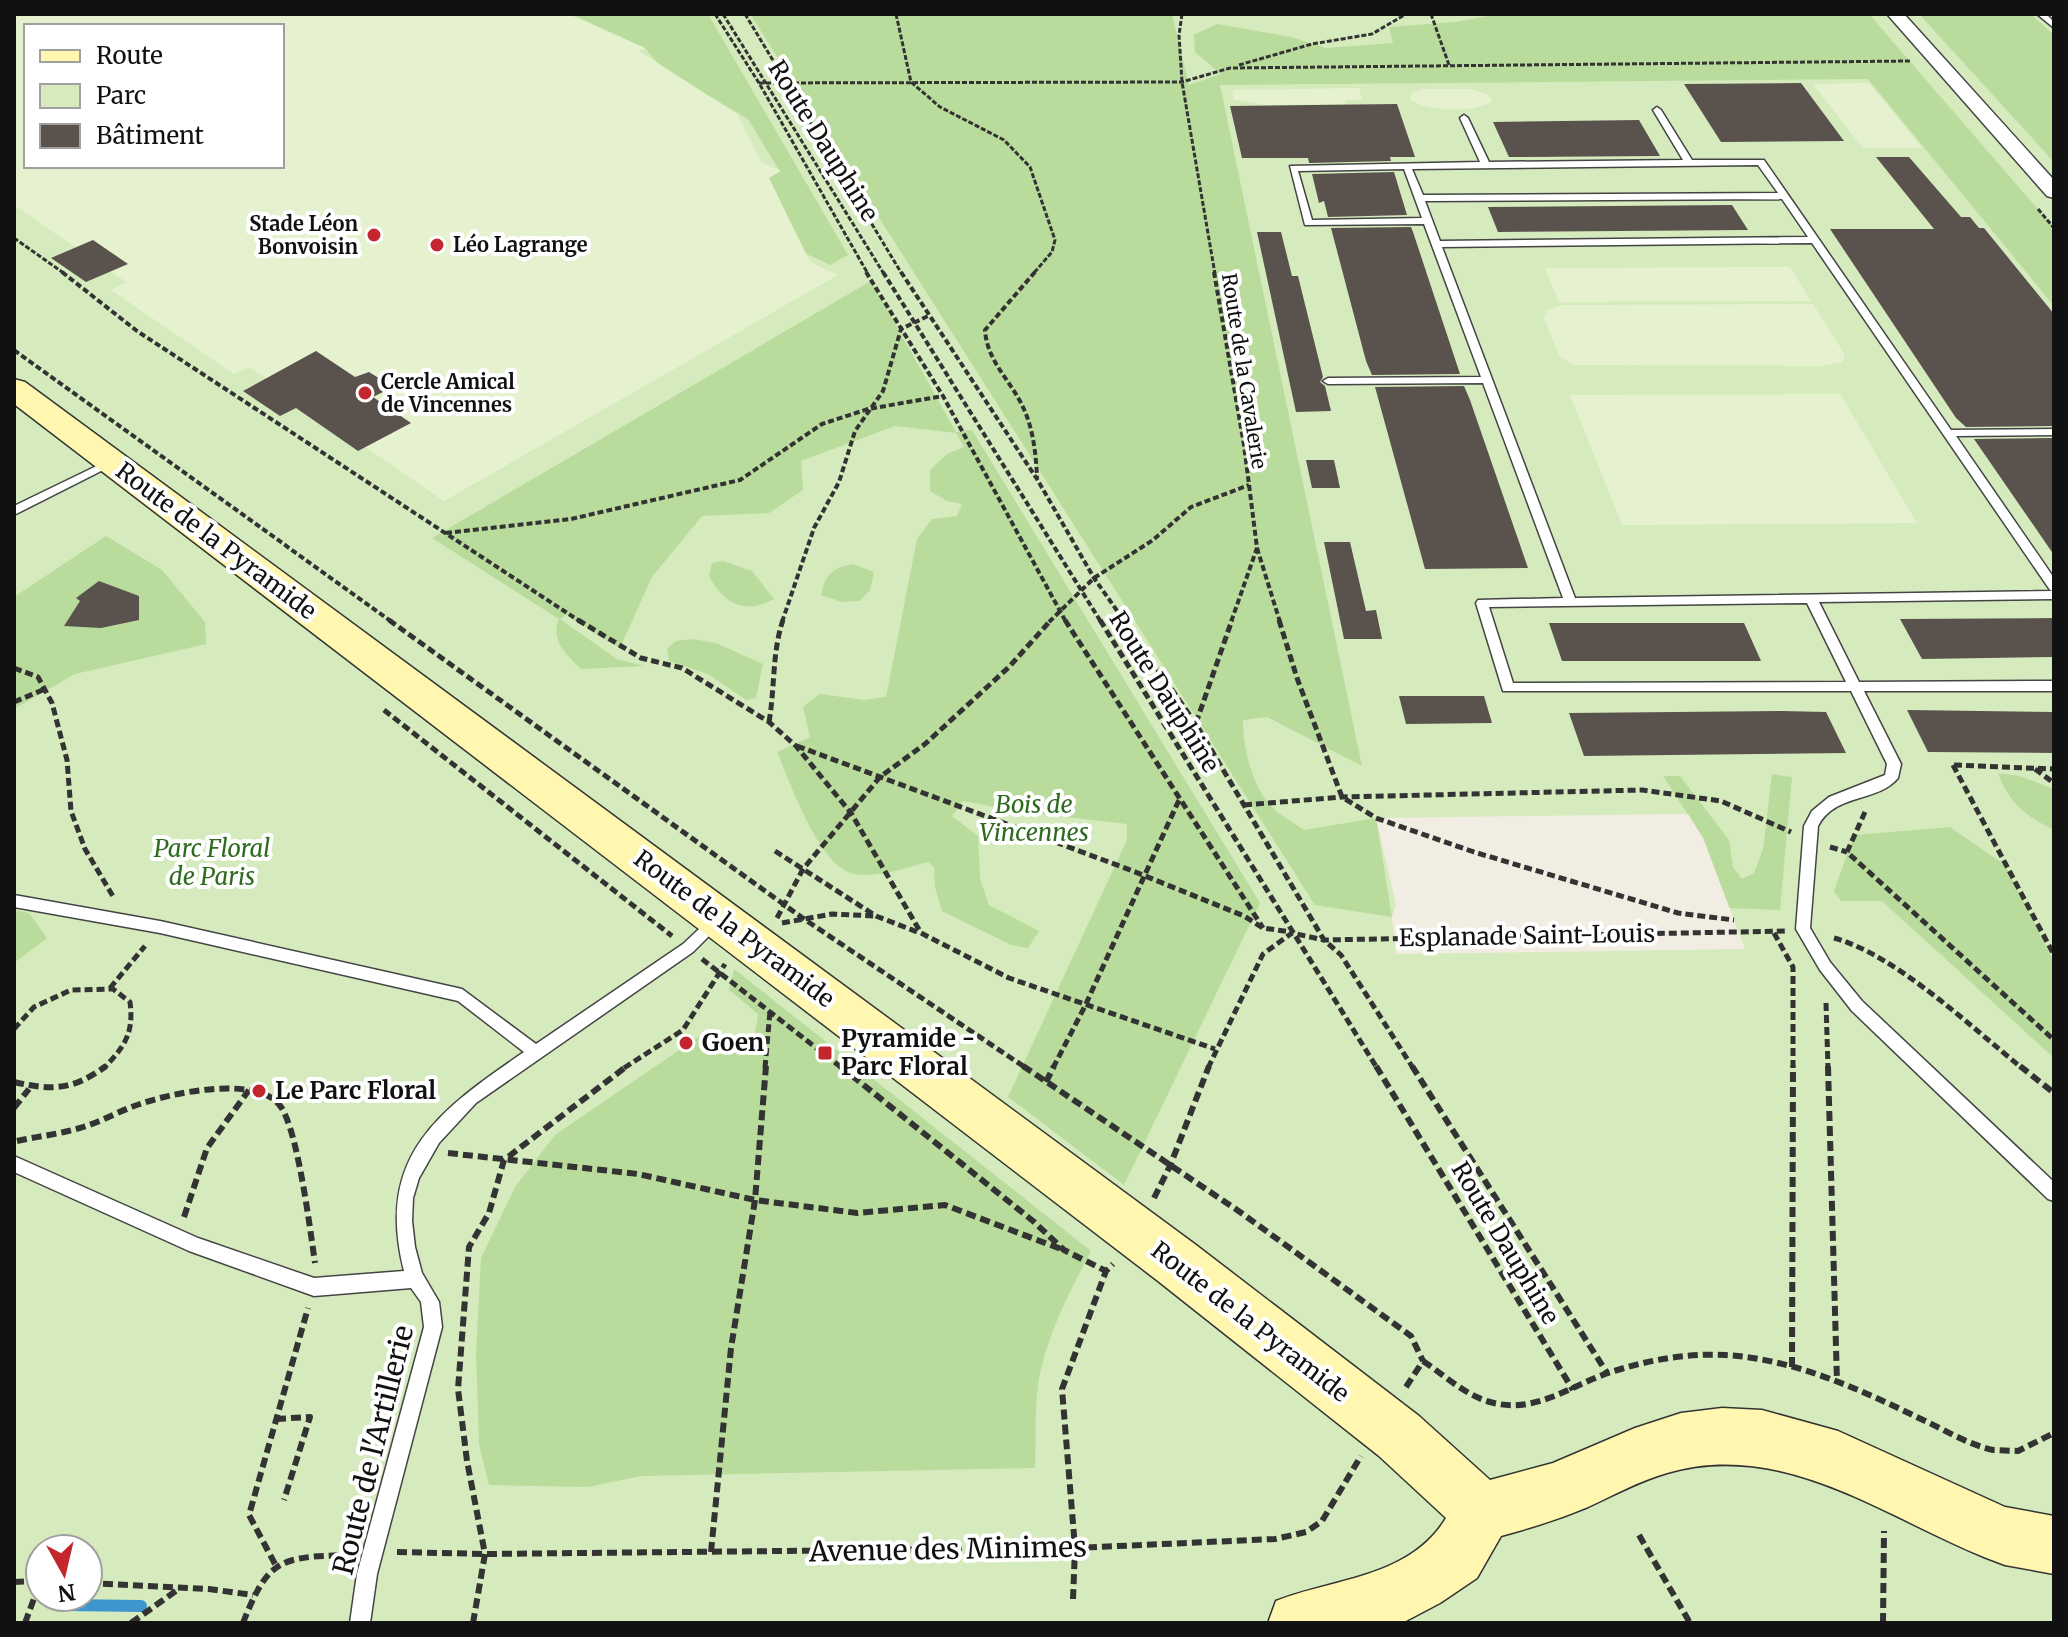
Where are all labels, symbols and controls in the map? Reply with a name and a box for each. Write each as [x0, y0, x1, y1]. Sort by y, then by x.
legend [24, 24, 284, 168]
text: Route [96, 40, 163, 71]
street label: Route Dauphine [761, 54, 885, 227]
text: Parc [96, 80, 146, 111]
text: Bâtiment [96, 120, 205, 151]
place label: Stade Léon Bonvoisin [249, 211, 358, 259]
marker: Stade Léon Bonvoisin [365, 226, 383, 244]
place label: Léo Lagrange [453, 232, 588, 257]
marker: Léo Lagrange [428, 236, 446, 254]
street label: Route de la Cavalerie [1217, 271, 1272, 470]
place label: Cercle Amical de Vincennes [381, 369, 515, 417]
marker: Cercle Amical de Vincennes [356, 384, 374, 402]
street label: Route de la Pyramide [110, 455, 323, 626]
street label: Route Dauphine [1102, 605, 1226, 778]
park label: Bois de Vincennes [979, 789, 1089, 848]
park label: Parc Floral de Paris [154, 833, 270, 892]
street label: Route de la Pyramide [628, 843, 841, 1014]
street label: Esplanade Saint-Louis [1399, 918, 1655, 953]
place label: Pyramide - Parc Floral [841, 1023, 975, 1082]
place label: Goen [702, 1027, 764, 1058]
marker: Goen [677, 1034, 695, 1052]
marker: Pyramide - Parc Floral [816, 1044, 834, 1062]
place label: Le Parc Floral [275, 1075, 436, 1106]
marker: Le Parc Floral [250, 1082, 268, 1100]
street label: Route Dauphine [1445, 1156, 1566, 1330]
street label: Route de la Pyramide [1145, 1235, 1356, 1409]
street label: Route de l'Artillerie [325, 1322, 421, 1578]
street label: Avenue des Minimes [808, 1529, 1087, 1569]
north arrow [24, 1533, 104, 1613]
text: N [56, 1578, 77, 1608]

